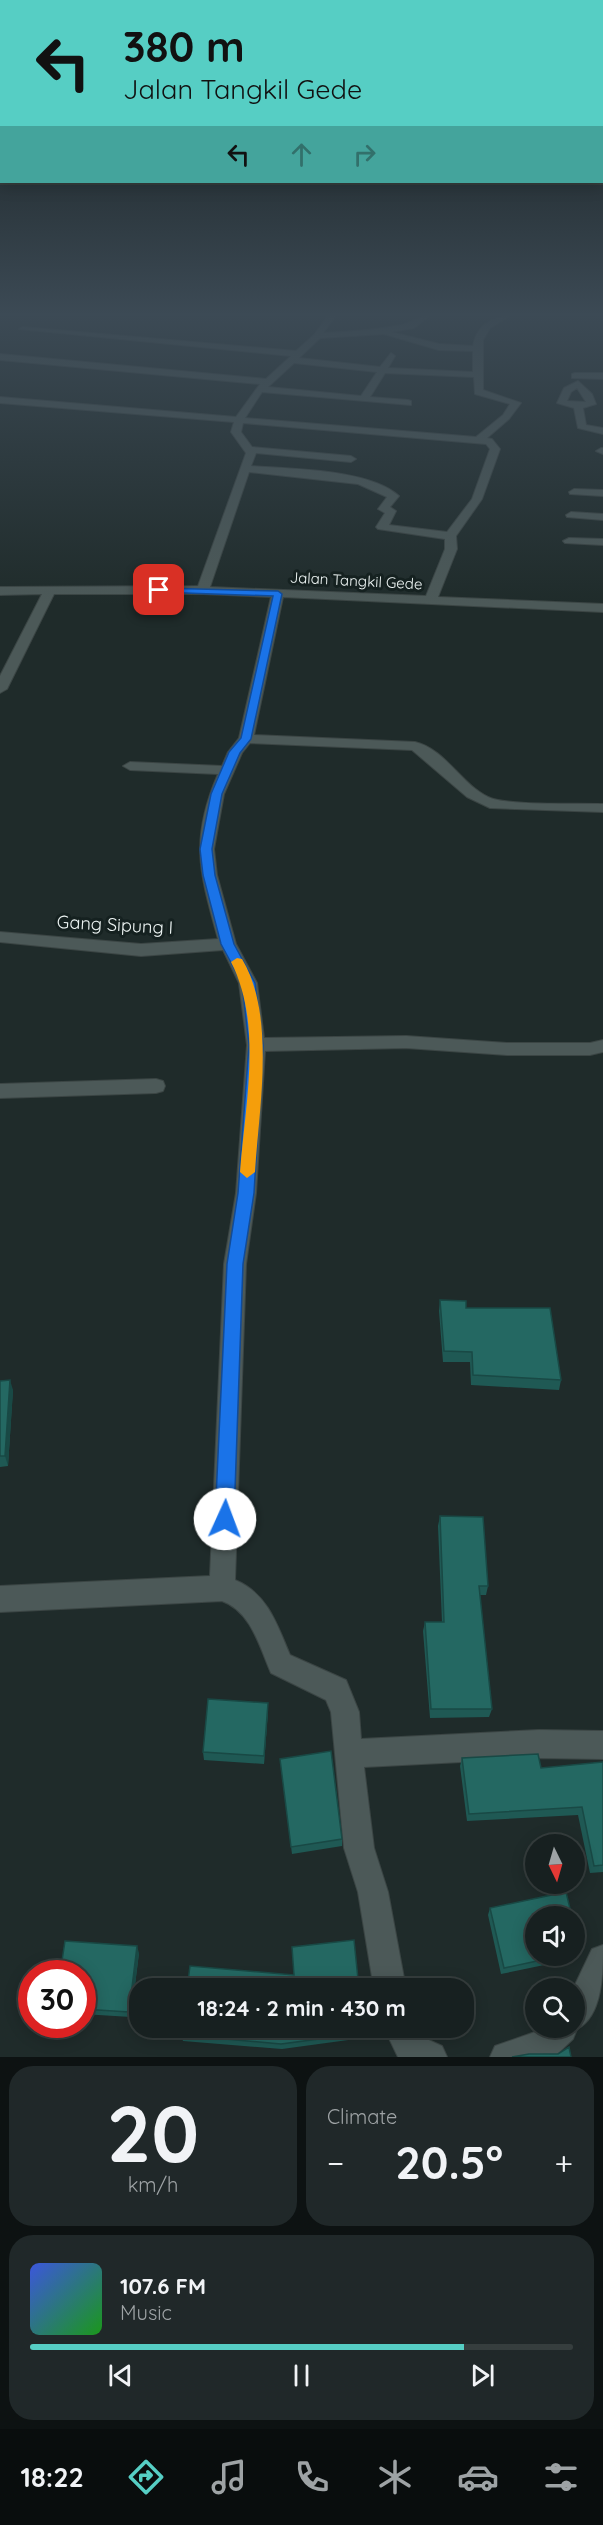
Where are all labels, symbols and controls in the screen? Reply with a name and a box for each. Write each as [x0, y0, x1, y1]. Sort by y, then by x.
text: 380 m [123, 20, 245, 73]
icon: left [24, 24, 102, 102]
text: Jalan Tangkil Gede [123, 72, 362, 106]
icon: left [222, 138, 255, 171]
icon: ahead [285, 138, 318, 171]
icon: right [348, 138, 381, 171]
pin [133, 564, 184, 615]
street label: Jalan Tangkil Gede [289, 568, 423, 593]
icon: arrive [142, 573, 175, 606]
street label: Gang Sipung I [56, 910, 174, 939]
position arrow [193, 1487, 257, 1551]
north arrow [525, 1834, 585, 1894]
map controls [525, 1834, 585, 2038]
button: sound [525, 1906, 585, 1966]
speed limit sign: 30 [18, 1960, 96, 2038]
button: search [525, 1978, 585, 2038]
text: 18:24 · 2 min · 430 m [197, 1994, 406, 2022]
text: 20 [107, 2084, 199, 2182]
text: Climate [327, 2104, 397, 2129]
text: 20.5° [395, 2134, 503, 2190]
text: − [327, 2142, 344, 2183]
text: + [554, 2142, 573, 2183]
text: km/h [128, 2172, 178, 2197]
text: 107.6 FM [120, 2272, 206, 2300]
text: Music [120, 2300, 172, 2325]
icon: previous [104, 2359, 137, 2392]
icon: pause [285, 2359, 318, 2392]
icon: next [466, 2359, 499, 2392]
icon: directions [125, 2456, 167, 2498]
icon: music [208, 2456, 250, 2498]
icon: phone [291, 2456, 333, 2498]
icon: climate [374, 2456, 416, 2498]
icon: car [457, 2456, 499, 2498]
icon: filters [540, 2456, 582, 2498]
text: 18:22 [21, 2460, 84, 2494]

